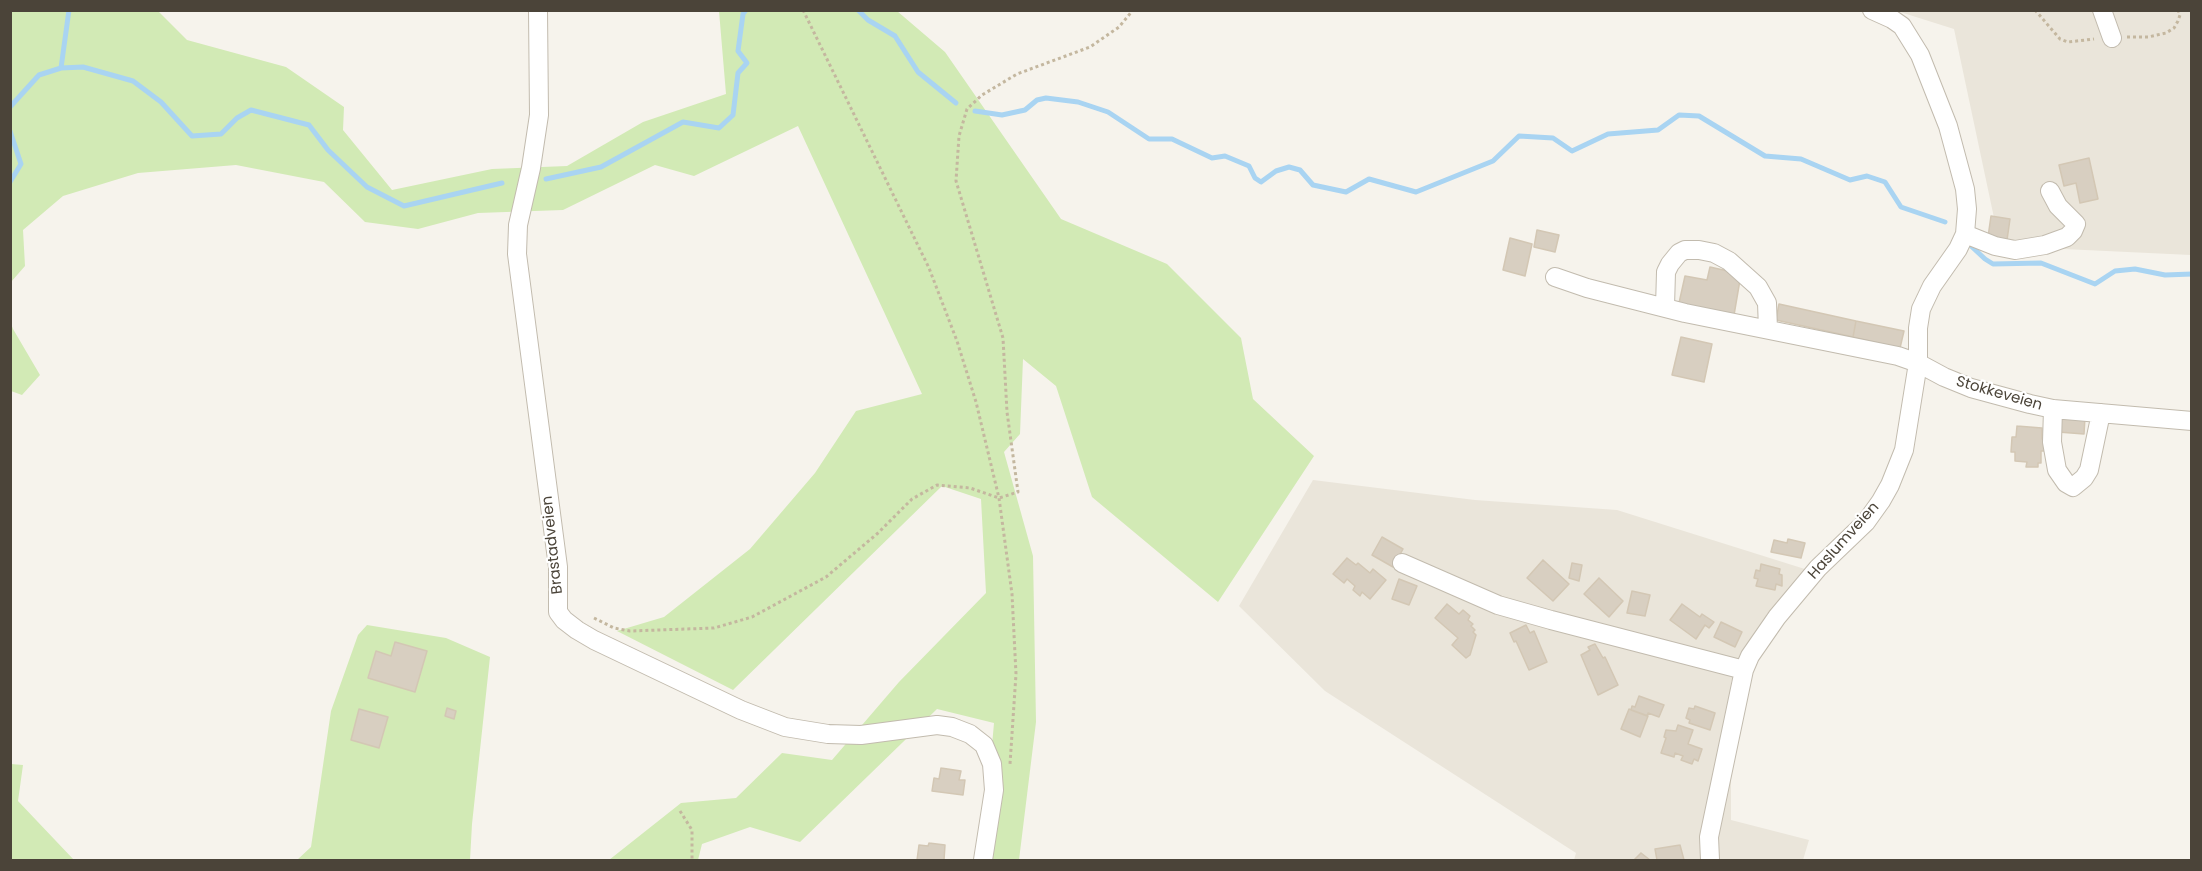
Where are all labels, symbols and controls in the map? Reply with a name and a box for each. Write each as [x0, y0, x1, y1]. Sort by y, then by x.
street label: Stokkeveien [1954, 373, 2044, 415]
street label: Brastadveien [539, 495, 567, 595]
street label: Haslumveien [1805, 499, 1883, 583]

